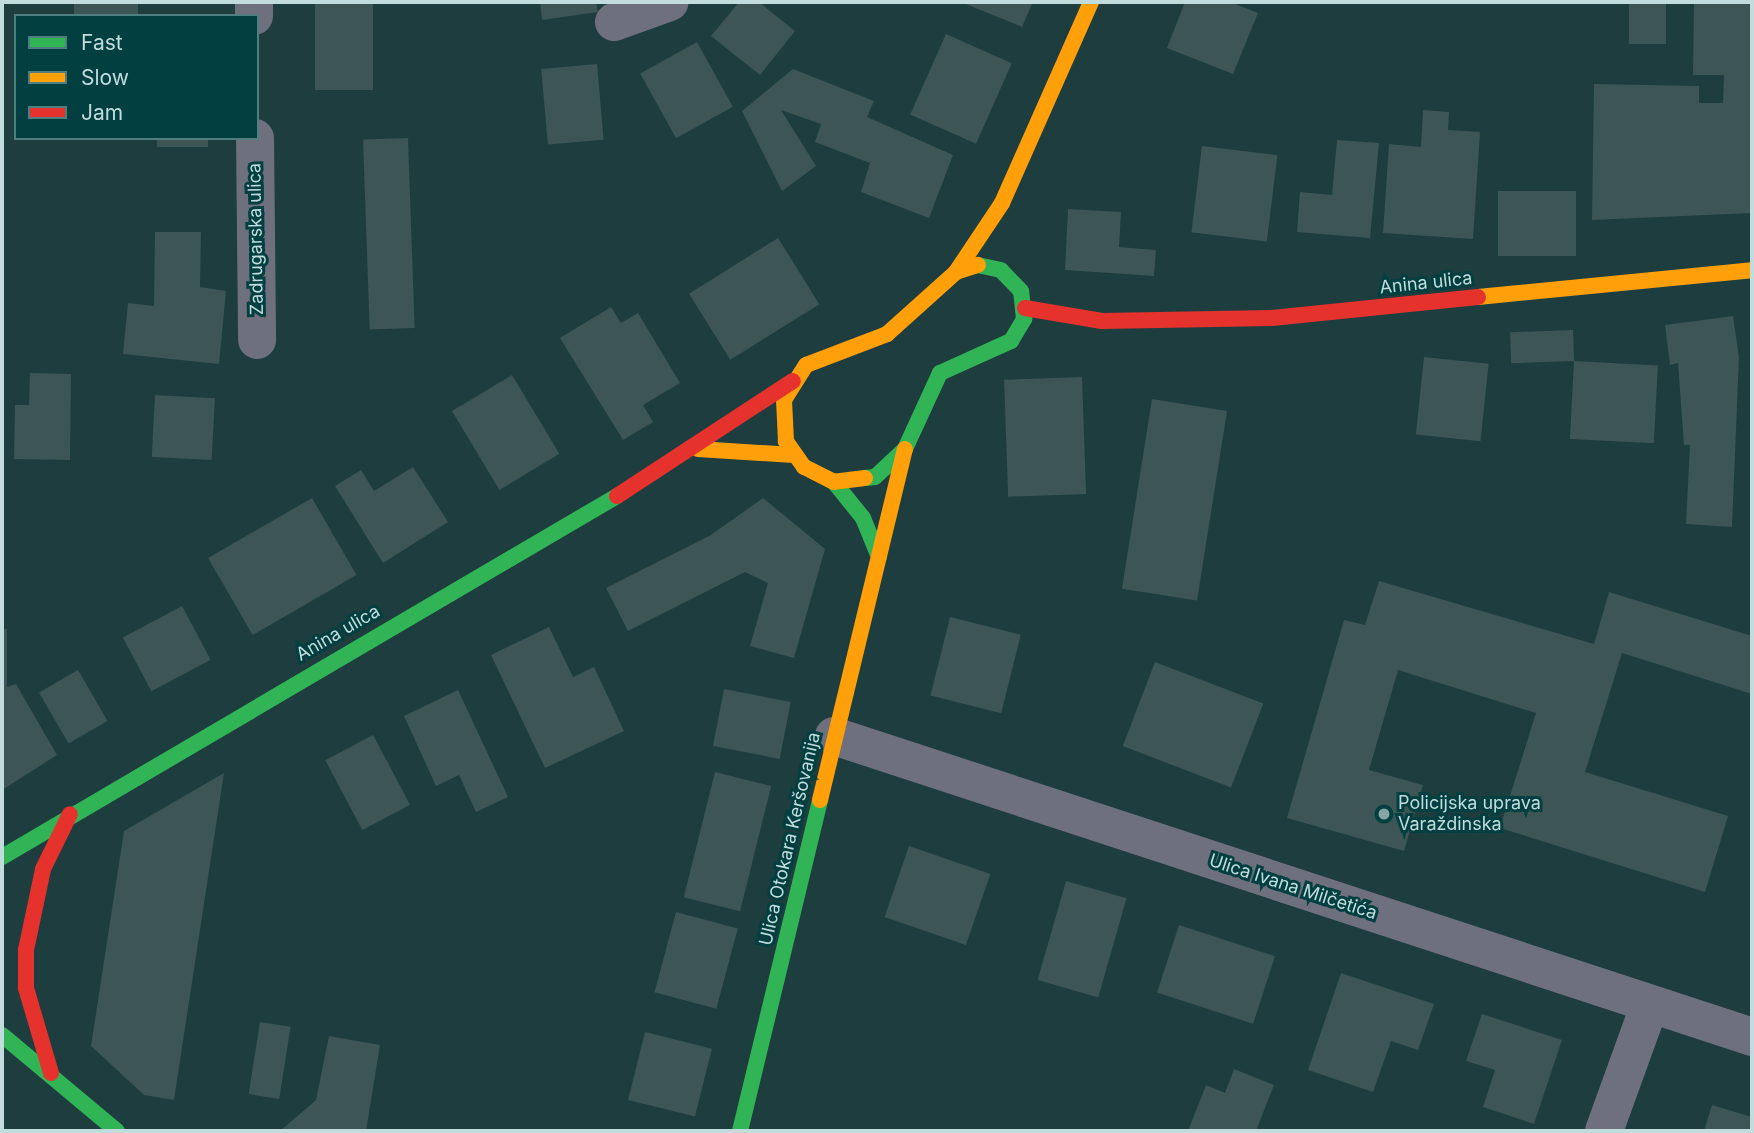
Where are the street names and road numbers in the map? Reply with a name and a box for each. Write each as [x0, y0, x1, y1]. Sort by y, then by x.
street label: Zadrugarska ulica [244, 163, 268, 315]
street label: Anina ulica [1379, 267, 1473, 299]
street label: Anina ulica [292, 600, 384, 666]
street label: Ulica Otokara Keršovanija [755, 730, 825, 948]
street label: Ulica Ivana Milčetića [1206, 850, 1380, 924]

